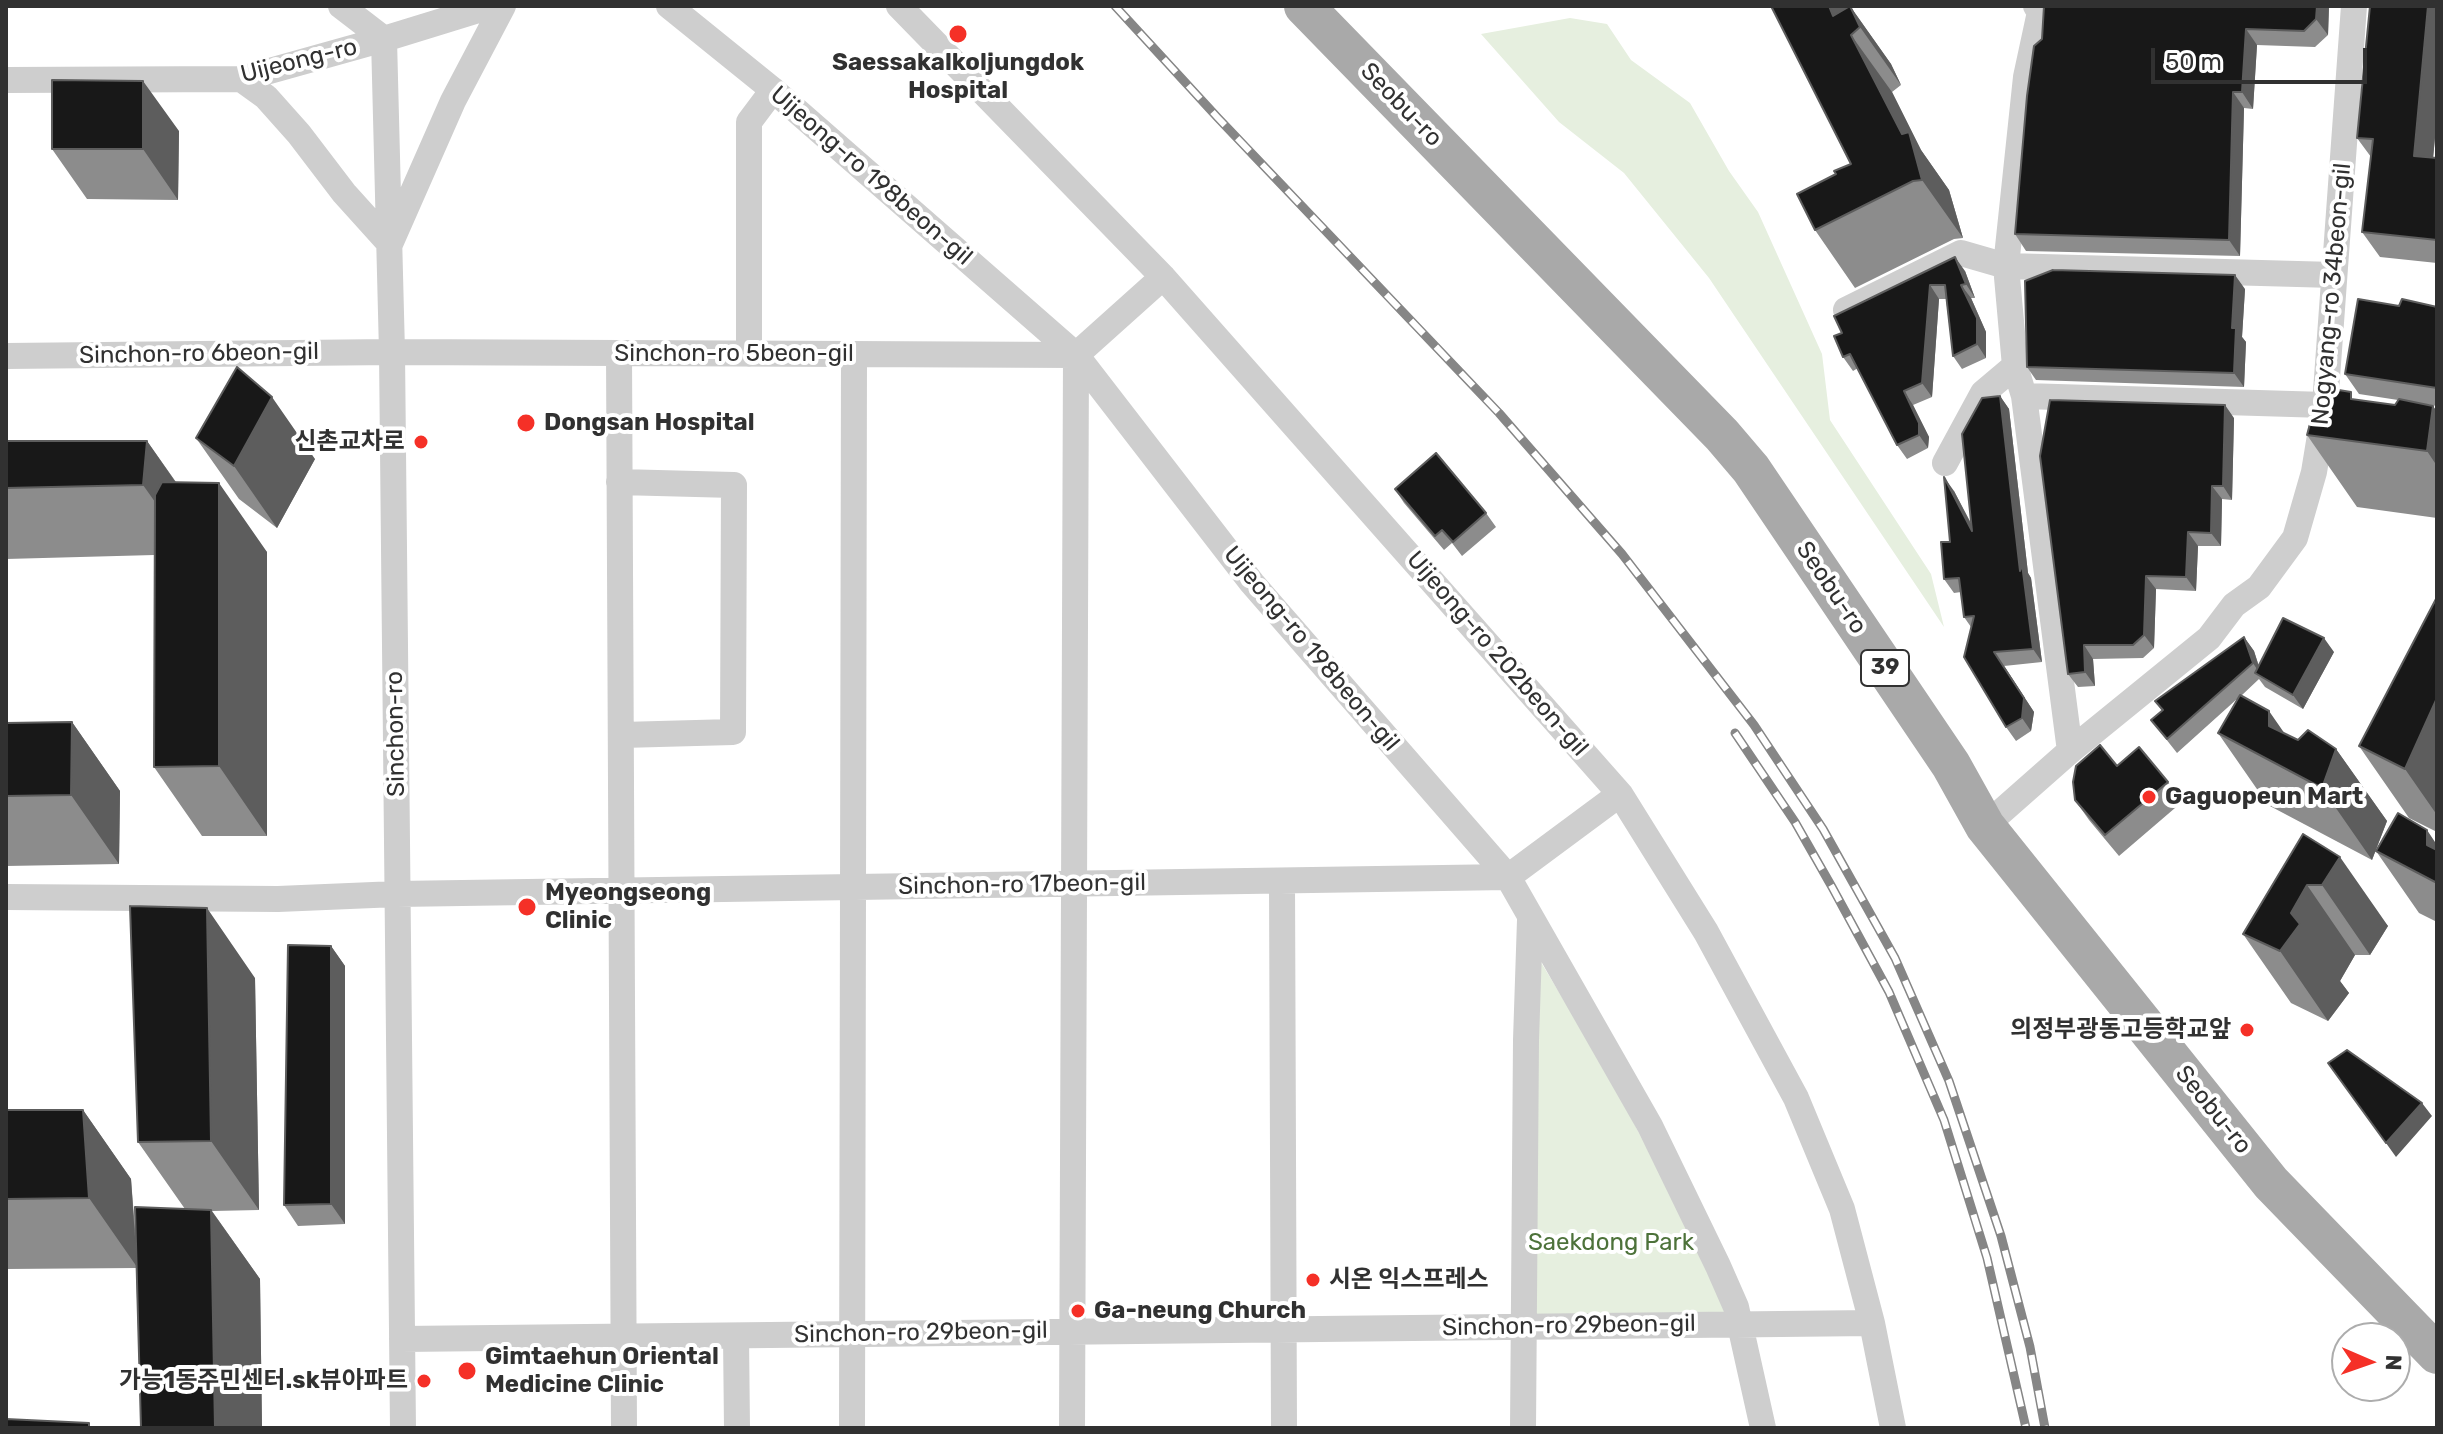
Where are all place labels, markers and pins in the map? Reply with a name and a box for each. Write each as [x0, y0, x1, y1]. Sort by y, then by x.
marker: Saessakalkoljungdok Hospital [947, 23, 969, 45]
place label: Saessakalkoljungdok Hospital [832, 49, 1084, 105]
place label: Dongsan Hospital [544, 409, 755, 437]
marker: Dongsan Hospital [515, 412, 537, 434]
place label: 신촌교차로 [295, 428, 405, 456]
marker: 신촌교차로 [412, 433, 430, 451]
place label: Gaguopeun Mart [2165, 783, 2363, 811]
marker: Gaguopeun Mart [2140, 788, 2158, 806]
place label: Myeongseong Clinic [545, 879, 711, 935]
marker: Myeongseong Clinic [516, 896, 538, 918]
place label: 의정부광동고등학교앞 [2010, 1016, 2231, 1044]
marker: 의정부광동고등학교앞 [2238, 1021, 2256, 1039]
place label: 시온 익스프레스 [1329, 1266, 1489, 1294]
marker: 시온 익스프레스 [1304, 1271, 1322, 1289]
place label: Ga-neung Church [1094, 1297, 1306, 1325]
marker: Ga-neung Church [1069, 1302, 1087, 1320]
place label: Gimtaehun Oriental Medicine Clinic [485, 1343, 719, 1399]
marker: Gimtaehun Oriental Medicine Clinic [456, 1360, 478, 1382]
place label: 가능1동주민센터.sk뷰아파트 [119, 1367, 408, 1395]
marker: 가능1동주민센터.sk뷰아파트 [415, 1372, 433, 1390]

